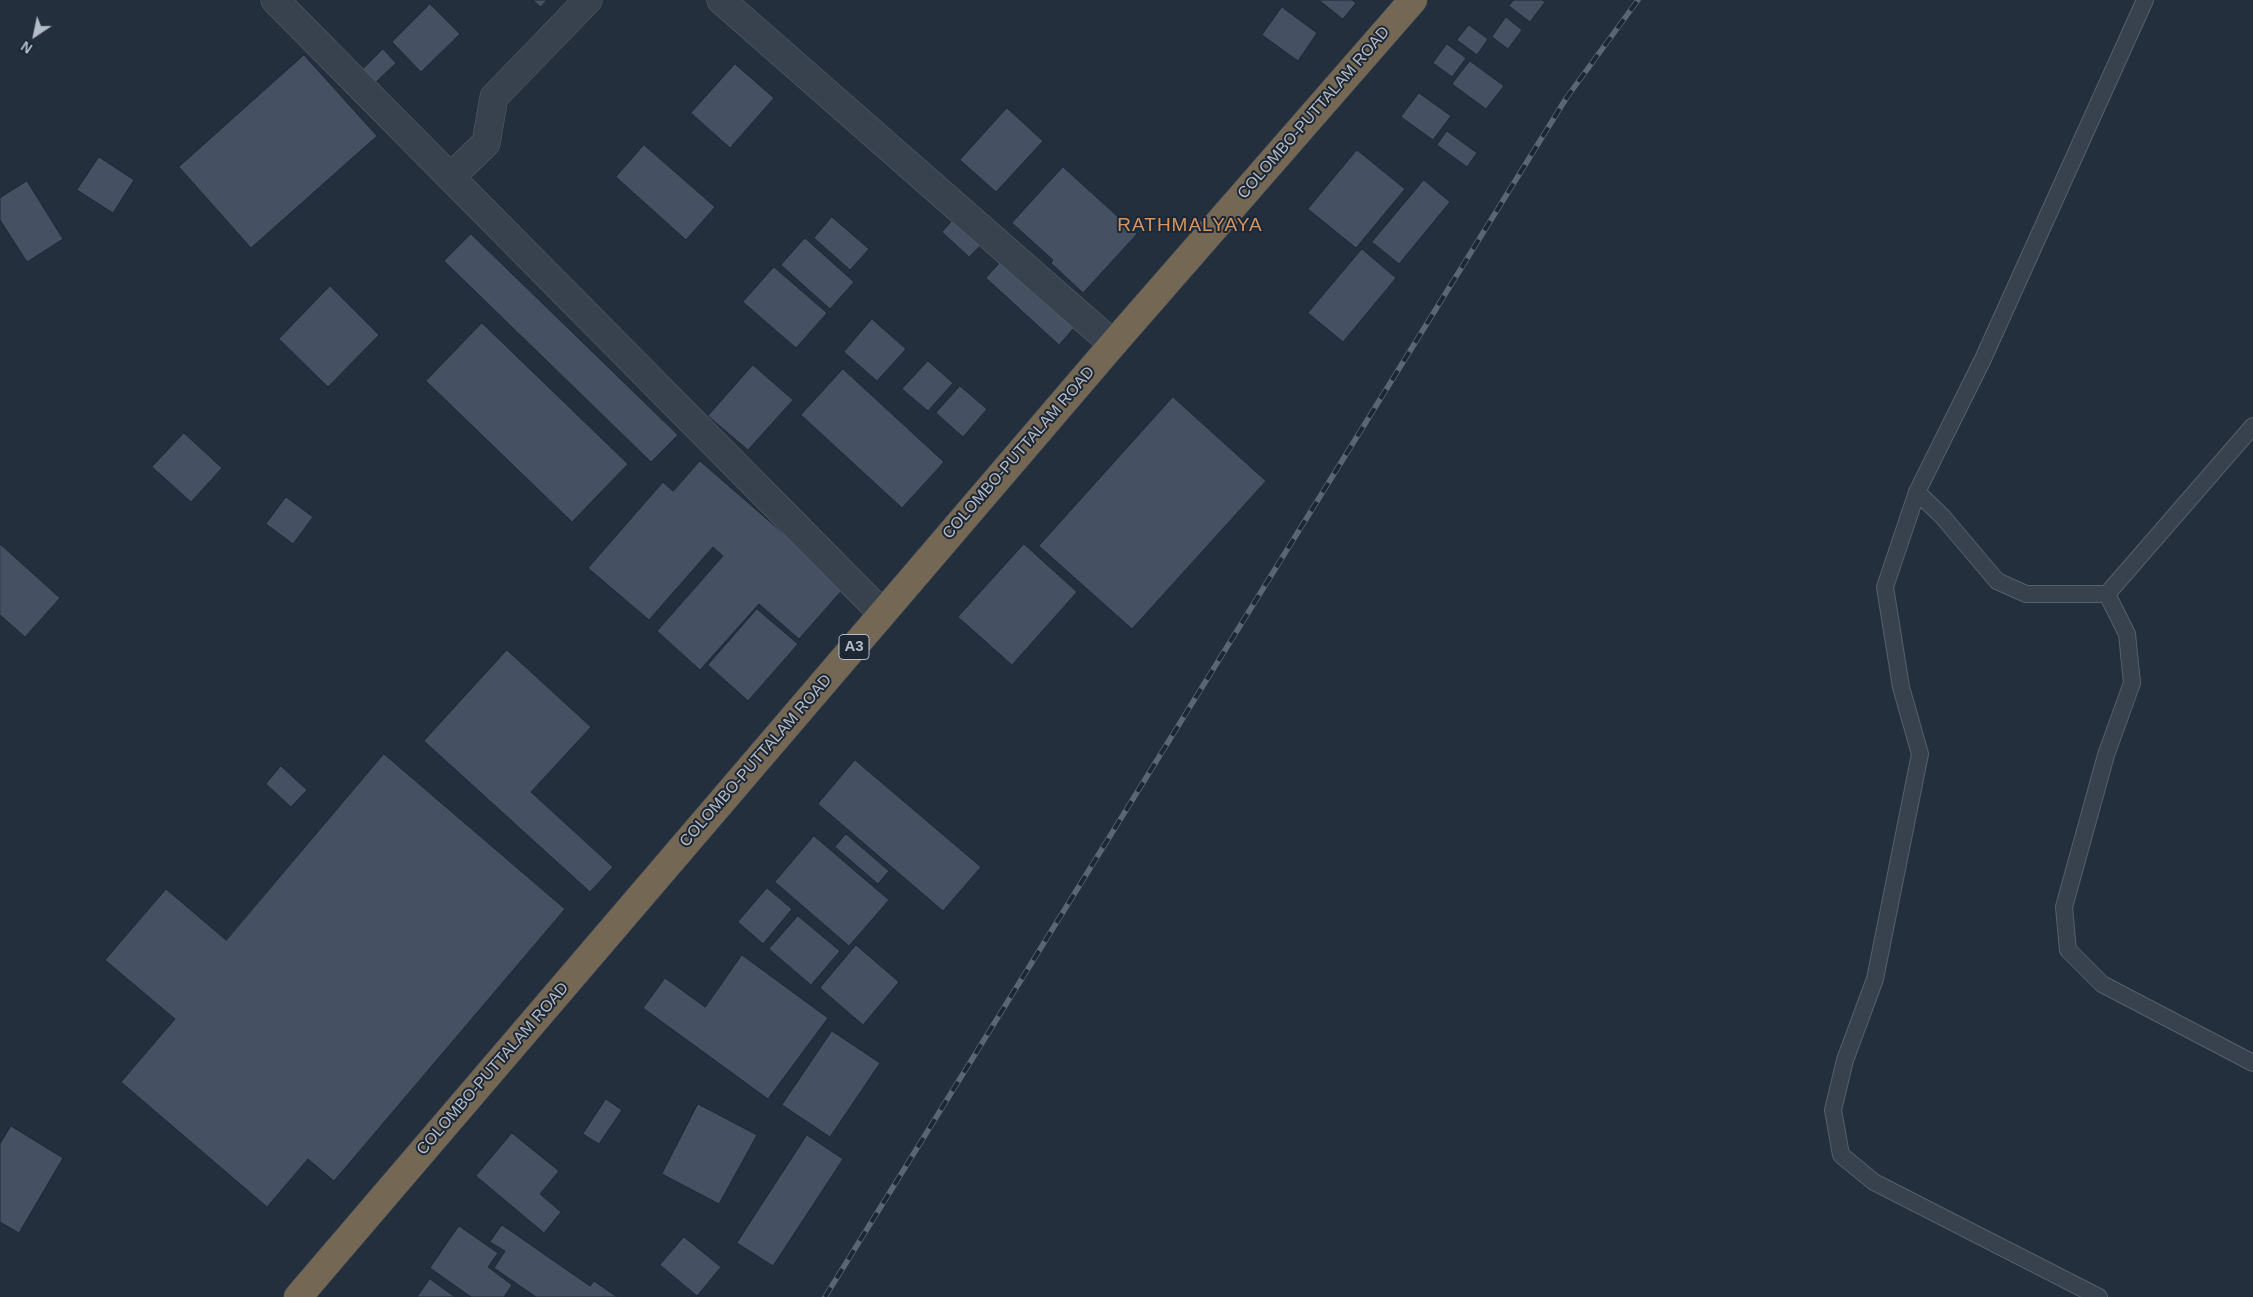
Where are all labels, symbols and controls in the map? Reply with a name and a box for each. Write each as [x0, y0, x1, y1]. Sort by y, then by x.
north arrow [10, 10, 60, 60]
street label: COLOMBO-PUTTALAM ROAD [1234, 23, 1394, 203]
text: N [18, 38, 35, 57]
district label: RATHMALYAYA [1116, 215, 1264, 237]
street label: COLOMBO-PUTTALAM ROAD [939, 363, 1099, 543]
road number: A3 [839, 634, 869, 660]
street label: COLOMBO-PUTTALAM ROAD [676, 671, 836, 851]
street label: COLOMBO-PUTTALAM ROAD [413, 979, 573, 1159]

